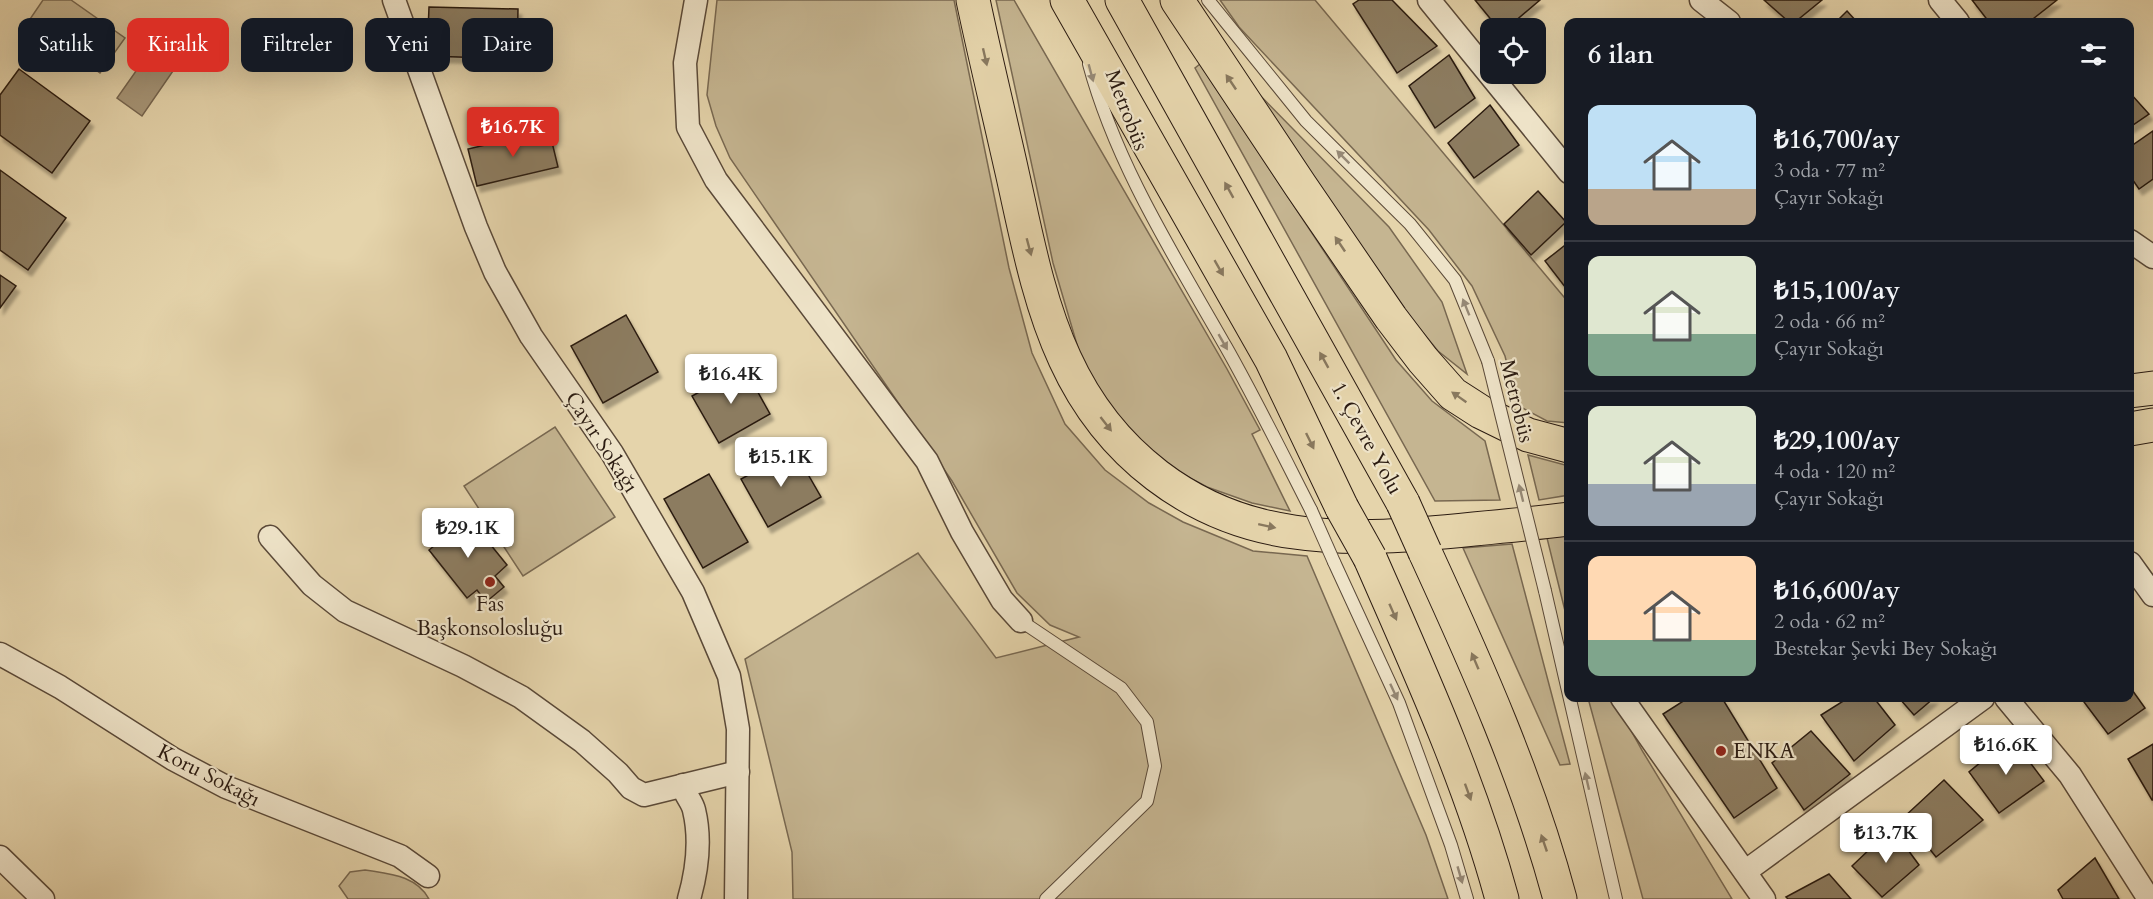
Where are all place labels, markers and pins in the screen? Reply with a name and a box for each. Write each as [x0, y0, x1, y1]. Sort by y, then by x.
pin: ₺16.7K [464, 107, 562, 158]
pin: ₺16.4K [682, 354, 780, 405]
pin: ₺15.1K [732, 437, 830, 488]
pin: ₺29.1K [419, 508, 517, 559]
marker: Fas Başkonsolosluğu [483, 575, 497, 589]
place label: Fas Başkonsolosluğu [416, 590, 564, 643]
pin: ₺16.6K [1957, 725, 2055, 776]
place label: ENKA [1733, 737, 1795, 766]
marker: ENKA [1714, 744, 1728, 758]
pin: ₺13.7K [1837, 813, 1935, 864]

